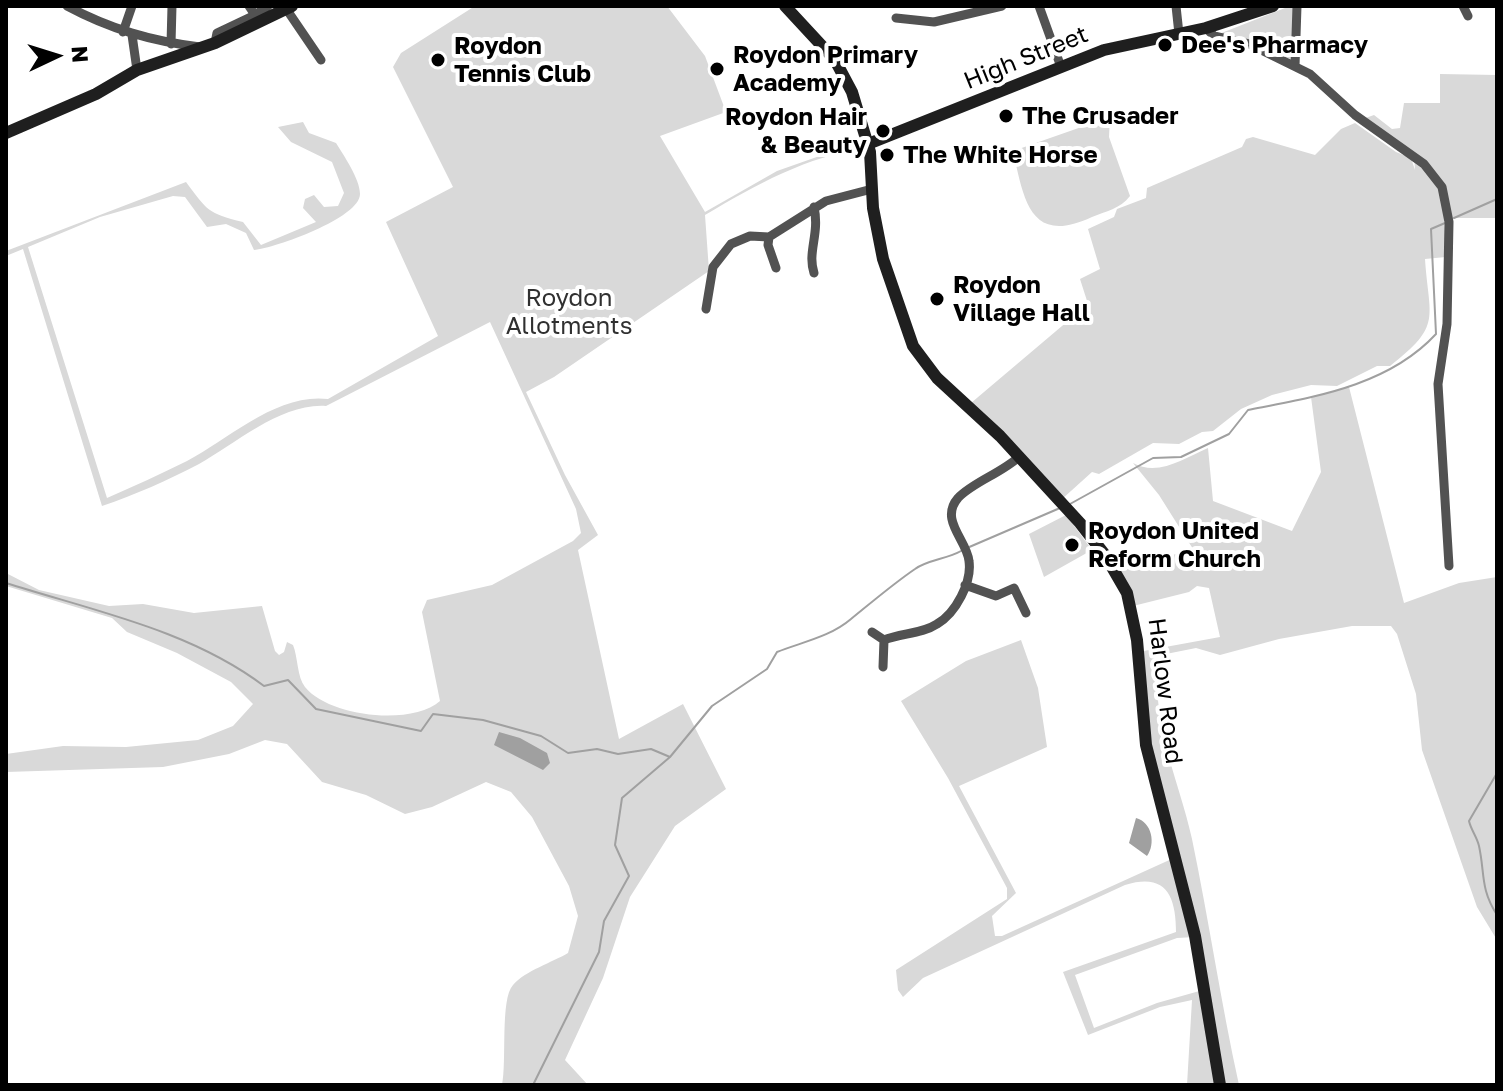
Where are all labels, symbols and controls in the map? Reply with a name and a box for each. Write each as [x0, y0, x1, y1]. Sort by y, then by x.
north arrow [16, 16, 96, 96]
street label: High Street [960, 20, 1092, 96]
place label: Dee's Pharmacy [1181, 31, 1368, 59]
place label: Roydon Tennis Club [454, 32, 591, 88]
marker: Dee's Pharmacy [1156, 36, 1174, 54]
place label: Roydon Primary Academy [733, 41, 918, 97]
text: N [66, 45, 94, 64]
marker: Roydon Tennis Club [429, 51, 447, 69]
marker: Roydon Primary Academy [708, 60, 726, 78]
place label: The Crusader [1022, 102, 1179, 130]
place label: Roydon Hair & Beauty [725, 103, 867, 159]
marker: The Crusader [997, 107, 1015, 125]
marker: Roydon Hair & Beauty [874, 122, 892, 140]
place label: The White Horse [903, 141, 1098, 169]
marker: The White Horse [878, 146, 896, 164]
place label: Roydon Village Hall [953, 271, 1090, 327]
park label: Roydon Allotments [506, 284, 632, 340]
marker: Roydon Village Hall [928, 290, 946, 308]
place label: Roydon United Reform Church [1088, 517, 1261, 573]
marker: Roydon United Reform Church [1063, 536, 1081, 554]
street label: Harlow Road [1142, 616, 1188, 766]

